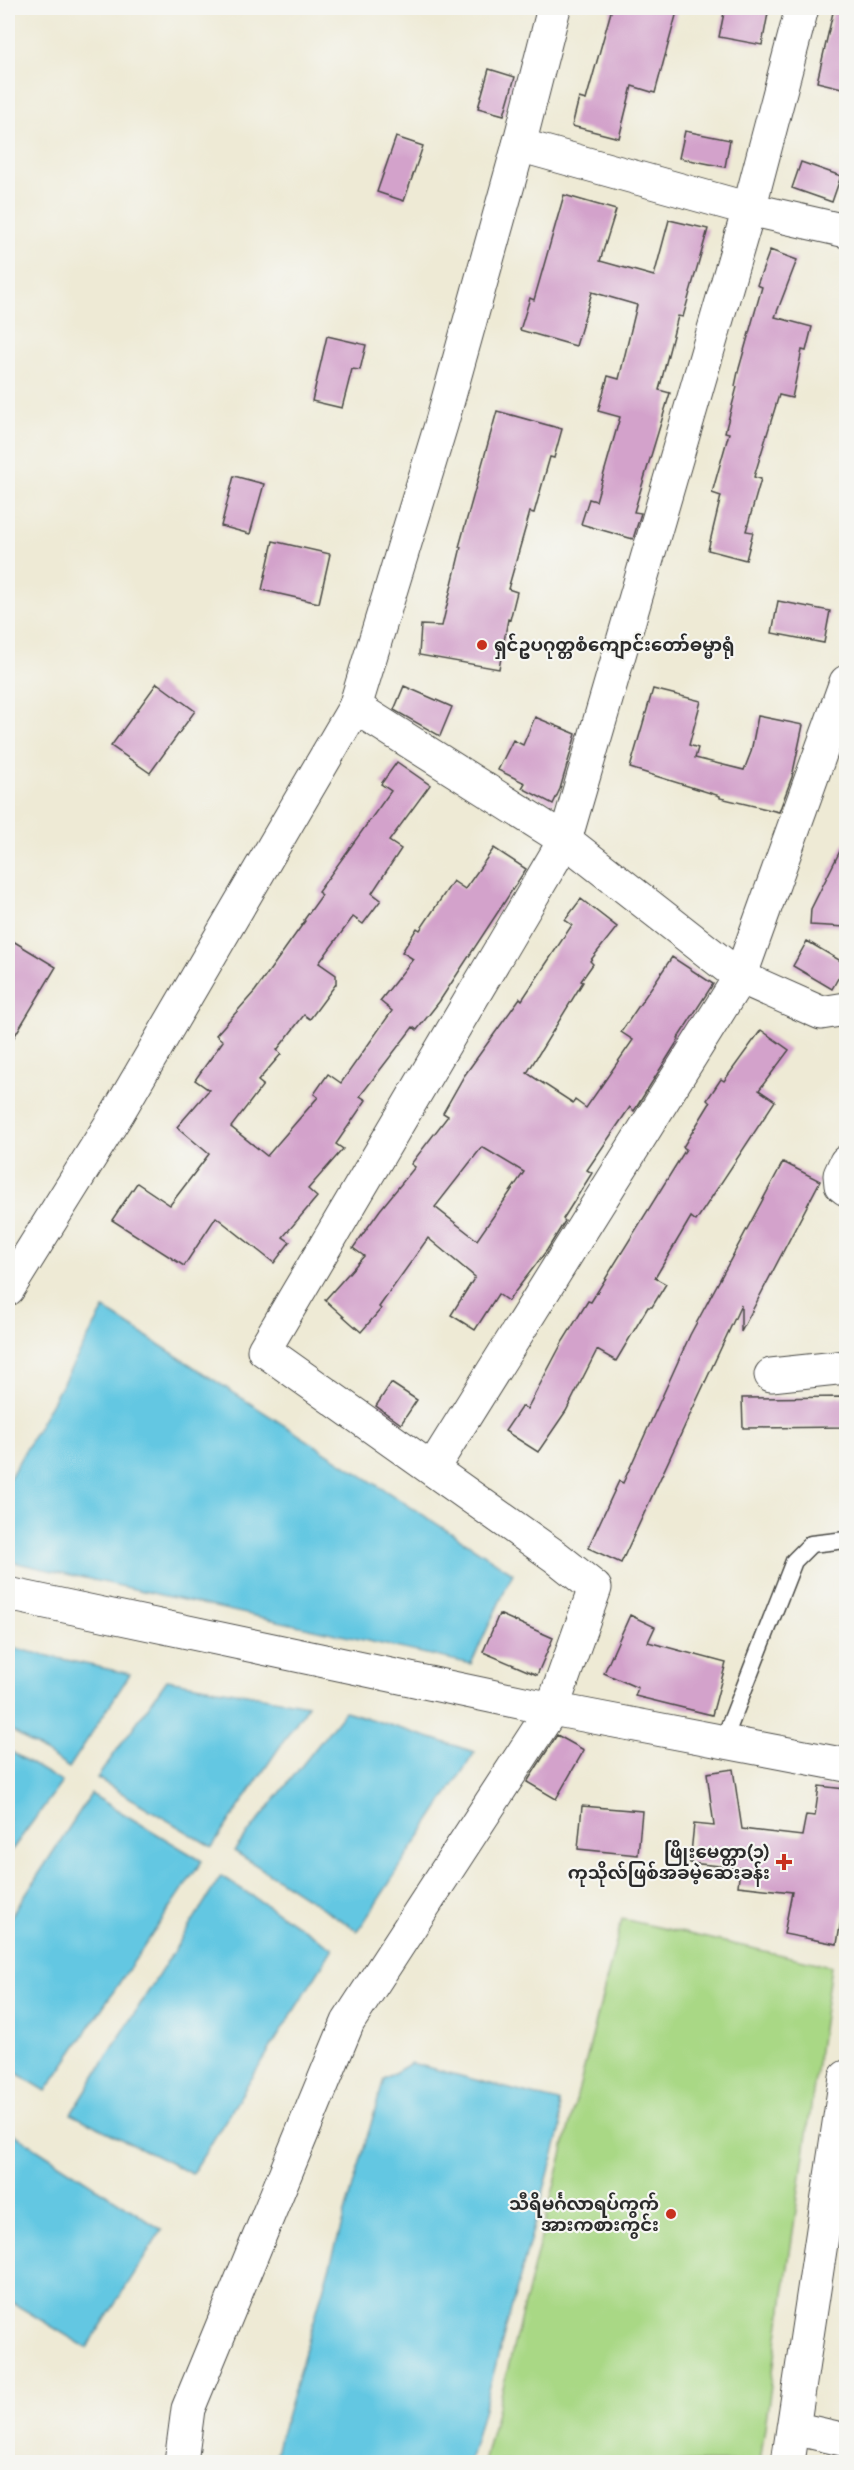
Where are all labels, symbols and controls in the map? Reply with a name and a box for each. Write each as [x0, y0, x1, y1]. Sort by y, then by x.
place label: ရှင်ဥပဂုတ္တစံကျောင်းတော်ဓမ္မာရုံ [494, 633, 735, 660]
marker: ရှင်ဥပဂုတ္တစံကျောင်းတော်ဓမ္မာရုံ [475, 638, 489, 652]
place label: ဖြိုးမေတ္တာ(၁) ကုသိုလ်ဖြစ်အခမဲ့ဆေးခန်း [568, 1840, 770, 1887]
marker: ဖြိုးမေတ္တာ(၁) ကုသိုလ်ဖြစ်အခမဲ့ဆေးခန်း [775, 1853, 793, 1871]
place label: သီရိမင်္ဂလာရပ်ကွက် အားကစားကွင်း [509, 2192, 659, 2239]
marker: သီရိမင်္ဂလာရပ်ကွက် အားကစားကွင်း [664, 2207, 678, 2221]

